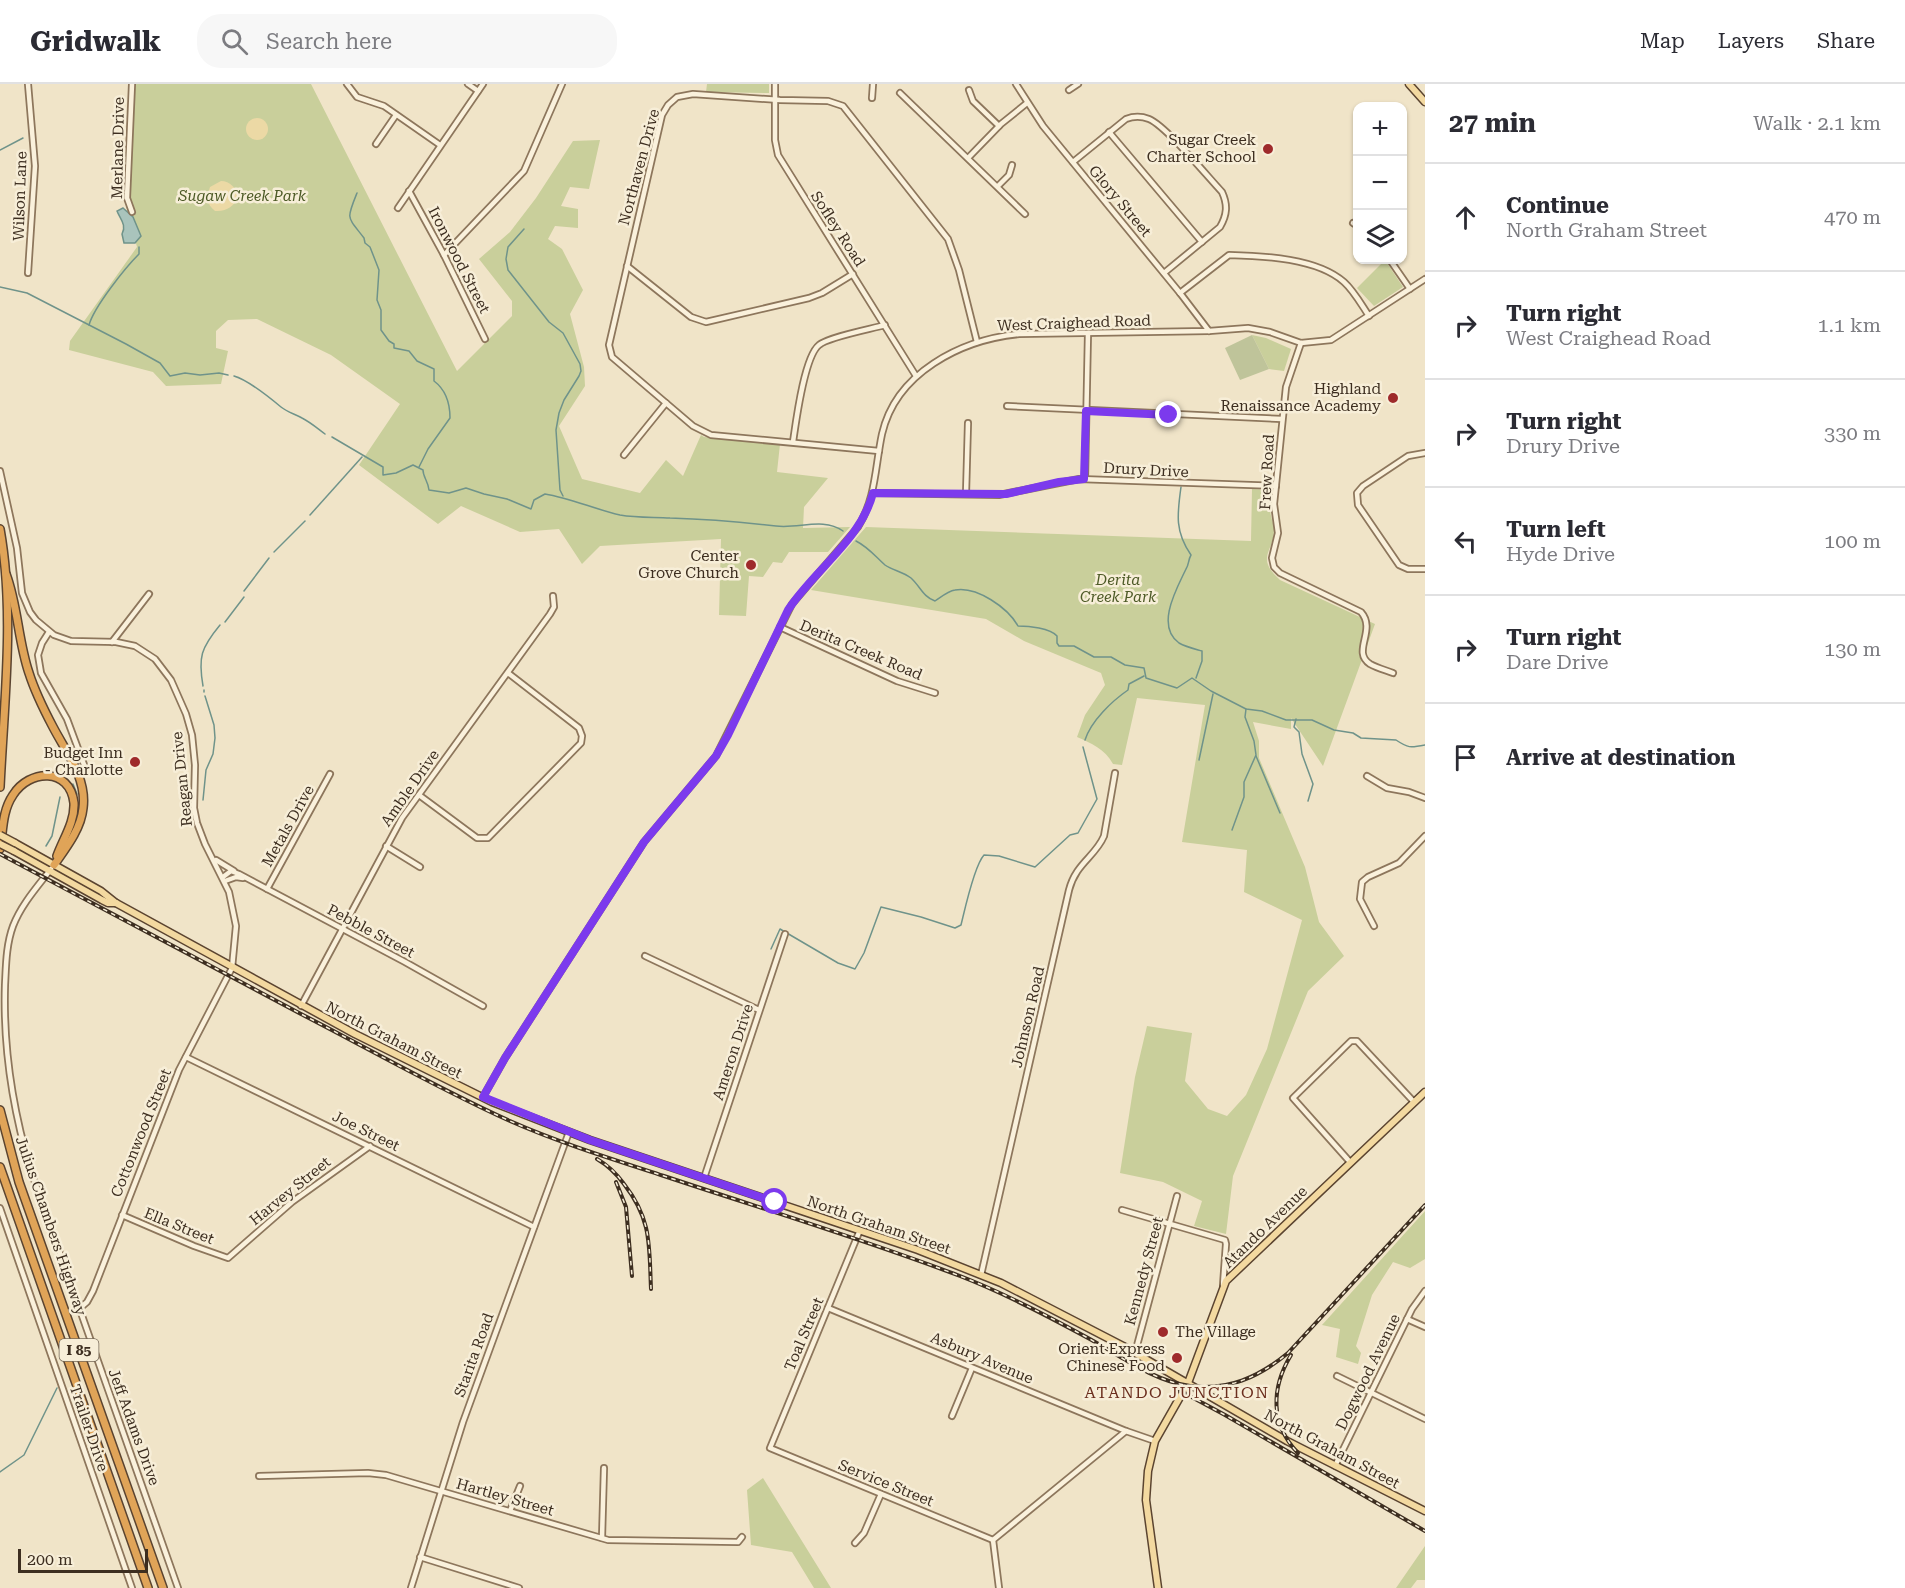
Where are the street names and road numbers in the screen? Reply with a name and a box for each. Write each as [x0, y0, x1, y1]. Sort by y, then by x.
street label: Merlane Drive [108, 97, 128, 199]
street label: Northaven Drive [615, 107, 663, 227]
street label: Wilson Lane [9, 151, 31, 241]
street label: Glory Street [1085, 162, 1155, 241]
street label: Sofley Road [807, 188, 869, 270]
street label: Ironwood Street [424, 204, 494, 317]
street label: West Craighead Road [997, 311, 1152, 335]
street label: Frew Road [1256, 433, 1278, 510]
street label: Drury Drive [1103, 459, 1189, 481]
street label: Derita Creek Road [797, 616, 925, 684]
street label: Reagan Drive [168, 731, 196, 827]
street label: Amble Drive [377, 746, 443, 830]
street label: Metals Drive [258, 782, 318, 870]
street label: Pebble Street [324, 900, 418, 962]
street label: Johnson Road [1008, 964, 1048, 1069]
street label: North Graham Street [323, 998, 466, 1082]
street label: Ameron Drive [709, 1002, 757, 1102]
street label: Cottonwood Street [107, 1066, 175, 1200]
street label: Joe Street [329, 1107, 403, 1155]
street label: Julius Chambers Highway [12, 1134, 90, 1318]
street label: Harvey Street [246, 1153, 334, 1229]
street label: Atando Avenue [1219, 1182, 1311, 1272]
street label: North Graham Street [805, 1192, 954, 1258]
street label: Ella Street [141, 1204, 217, 1248]
street label: Kennedy Street [1121, 1214, 1167, 1327]
street label: Toal Street [781, 1294, 828, 1373]
street label: Starita Road [450, 1310, 498, 1400]
street label: Dogwood Avenue [1332, 1311, 1404, 1433]
street label: Asbury Avenue [928, 1328, 1036, 1388]
road number: I 85 [60, 1339, 98, 1361]
street label: Jeff Adams Drive [105, 1366, 163, 1488]
street label: Trailer Drive [66, 1382, 112, 1474]
street label: North Graham Street [1261, 1406, 1403, 1493]
street label: Service Street [836, 1456, 937, 1510]
street label: Hartley Street [454, 1474, 556, 1520]

